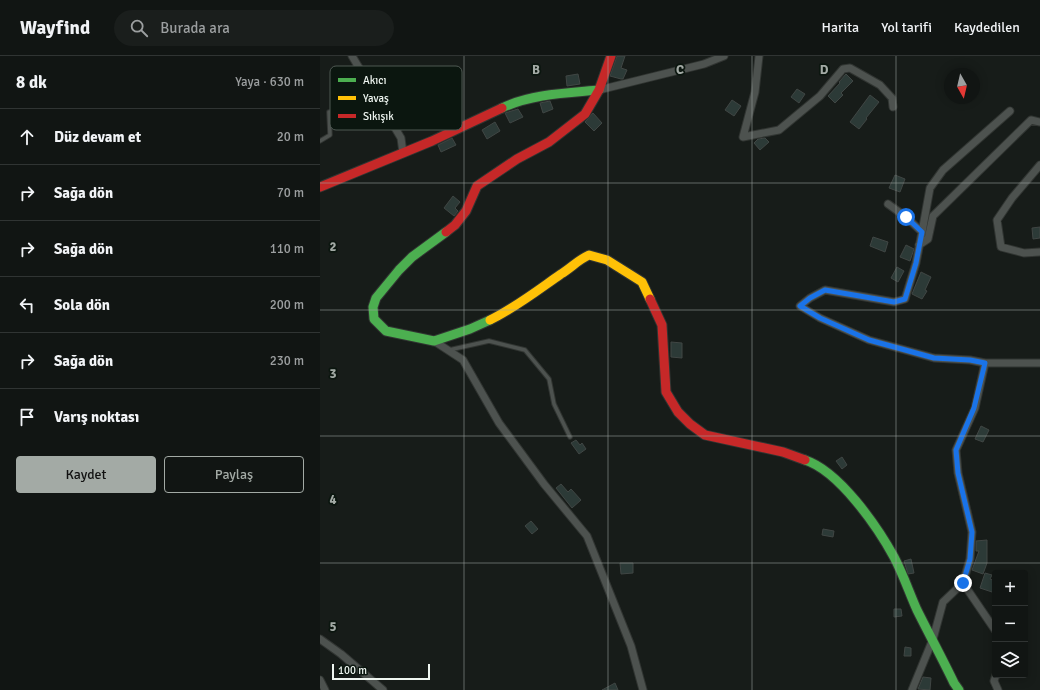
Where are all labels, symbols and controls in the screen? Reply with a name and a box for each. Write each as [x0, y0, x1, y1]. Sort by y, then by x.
search box [114, 10, 394, 46]
text: Wayfind [20, 16, 90, 40]
icon: search [128, 17, 150, 39]
text: Burada ara [160, 19, 230, 37]
text: Harita [822, 19, 859, 36]
text: Yol tarifi [881, 19, 932, 36]
text: Kaydedilen [954, 19, 1020, 36]
text: B [532, 62, 540, 78]
text: C [676, 62, 684, 78]
text: D [820, 62, 829, 78]
legend [330, 66, 462, 130]
north arrow [944, 68, 980, 104]
text: 8 dk [16, 72, 47, 93]
text: Yaya · 630 m [235, 74, 304, 90]
text: Akıcı [363, 74, 386, 87]
text: Yavaş [363, 92, 389, 105]
text: Sıkışık [363, 110, 394, 123]
icon: ahead [16, 126, 38, 148]
text: Düz devam et [54, 128, 141, 146]
text: 20 m [277, 129, 304, 145]
icon: right [16, 182, 38, 204]
text: Sağa dön [54, 184, 113, 202]
text: 70 m [277, 185, 304, 201]
route start [897, 208, 915, 226]
icon: right [16, 238, 38, 260]
text: 2 [329, 239, 337, 255]
text: Sağa dön [54, 240, 113, 258]
text: 110 m [270, 241, 304, 257]
icon: left [16, 294, 38, 316]
text: Sola dön [54, 296, 110, 314]
text: 200 m [270, 297, 304, 313]
icon: right [16, 350, 38, 372]
text: Sağa dön [54, 352, 113, 370]
text: 230 m [270, 353, 304, 369]
text: 3 [329, 366, 337, 382]
icon: arrive [16, 406, 38, 428]
text: Varış noktası [54, 408, 139, 426]
button: Kaydet [16, 456, 156, 493]
button: Paylaş [164, 456, 304, 493]
text: 4 [329, 492, 337, 508]
map controls [992, 570, 1028, 678]
button: + [992, 570, 1028, 606]
route end [954, 574, 972, 592]
button: − [992, 606, 1028, 642]
text: 5 [329, 619, 337, 635]
button: layers [992, 642, 1028, 678]
scale bar [332, 662, 430, 681]
text: 100 m [338, 664, 367, 677]

